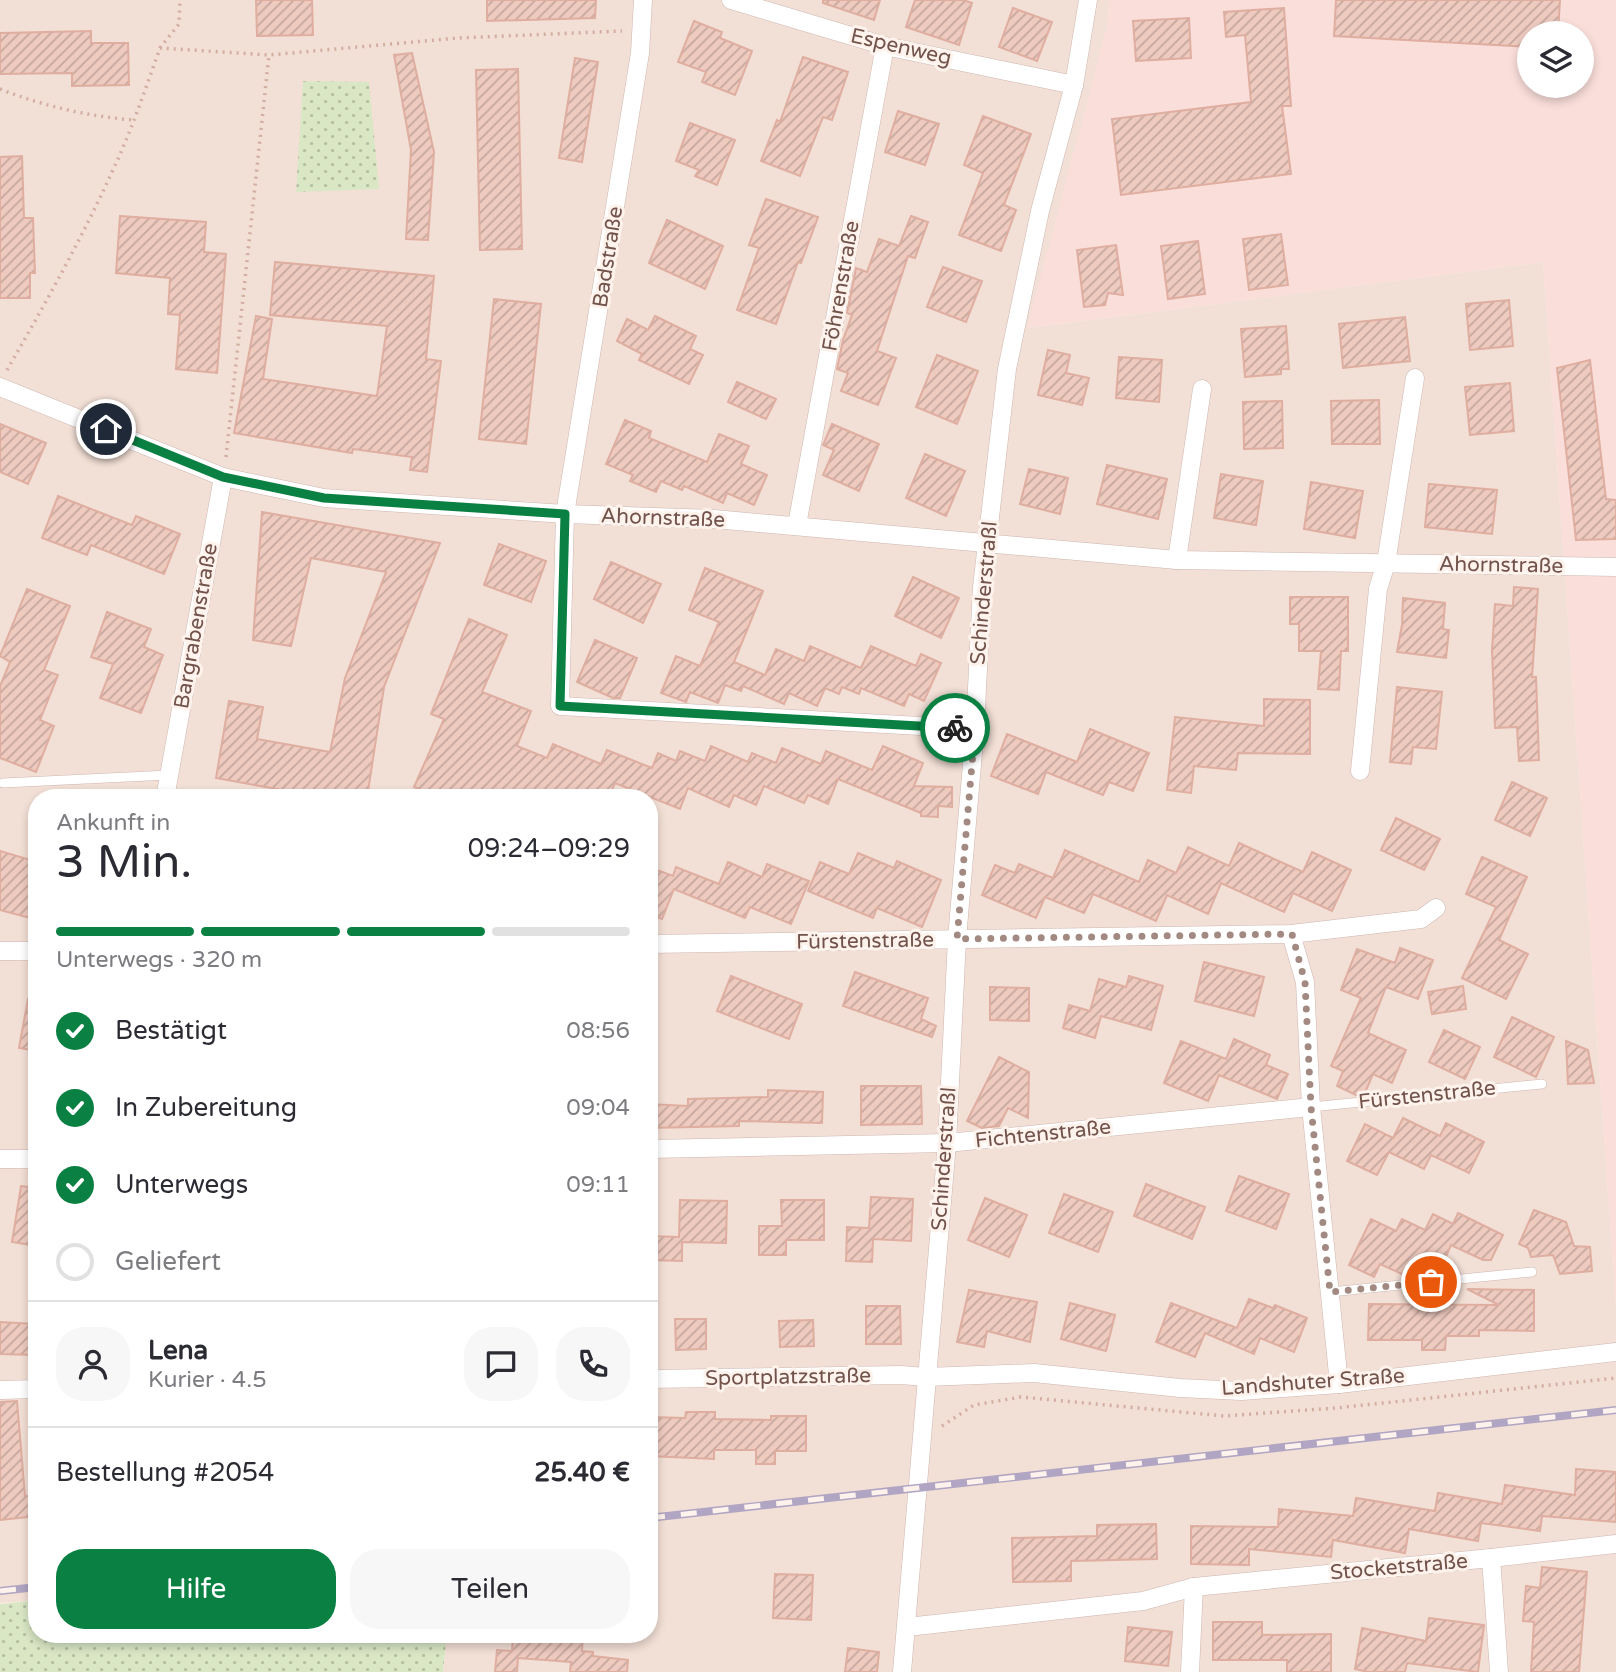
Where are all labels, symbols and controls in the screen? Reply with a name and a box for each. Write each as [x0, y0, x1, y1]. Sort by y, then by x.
map controls [1517, 21, 1594, 98]
button: layers [1517, 21, 1594, 98]
street label: Espenweg [848, 23, 954, 71]
street label: Badstraße [588, 205, 628, 309]
street label: Föhrenstraße [817, 219, 865, 353]
pin [76, 399, 136, 459]
icon: home [87, 410, 125, 448]
street label: Ahornstraße [600, 503, 726, 533]
street label: Schinderstraßl [965, 520, 1003, 666]
street label: Bargrabenstraße [169, 541, 223, 711]
street label: Ahornstraße [1439, 551, 1564, 579]
courier [920, 693, 990, 763]
icon: bike [936, 709, 974, 747]
text: Ankunft in [56, 809, 170, 837]
text: 09:24–09:29 [468, 833, 630, 864]
text: 3 Min. [56, 835, 192, 890]
street label: Fürstenstraße [796, 927, 934, 955]
text: Unterwegs · 320 m [56, 946, 262, 974]
icon: check [56, 1012, 94, 1050]
text: Bestätigt [115, 1015, 227, 1046]
text: 08:56 [566, 1017, 630, 1045]
street label: Fürstenstraße [1357, 1075, 1497, 1115]
street label: Schinderstraßl [927, 1086, 961, 1232]
icon: check [56, 1089, 94, 1127]
text: In Zubereitung [115, 1092, 297, 1123]
text: 09:04 [566, 1094, 630, 1122]
street label: Fichtenstraße [974, 1114, 1112, 1154]
icon: check [56, 1166, 94, 1204]
text: Unterwegs [115, 1169, 248, 1200]
text: 09:11 [566, 1171, 630, 1199]
text: Geliefert [115, 1246, 221, 1277]
pin [1401, 1252, 1461, 1312]
icon: bag [1412, 1263, 1450, 1301]
button: person [56, 1327, 130, 1401]
button: chat [464, 1327, 538, 1401]
button: phone [556, 1327, 630, 1401]
text: Lena [148, 1335, 208, 1366]
street label: Sportplatzstraße [705, 1363, 871, 1391]
street label: Landshuter Straße [1220, 1363, 1406, 1401]
text: Kurier · 4.5 [148, 1366, 267, 1394]
text: Bestellung #2054 [56, 1457, 274, 1488]
text: 25.40 € [534, 1457, 630, 1488]
button: Hilfe [56, 1549, 336, 1629]
button: Teilen [350, 1549, 630, 1629]
street label: Stocketstraße [1329, 1549, 1469, 1585]

